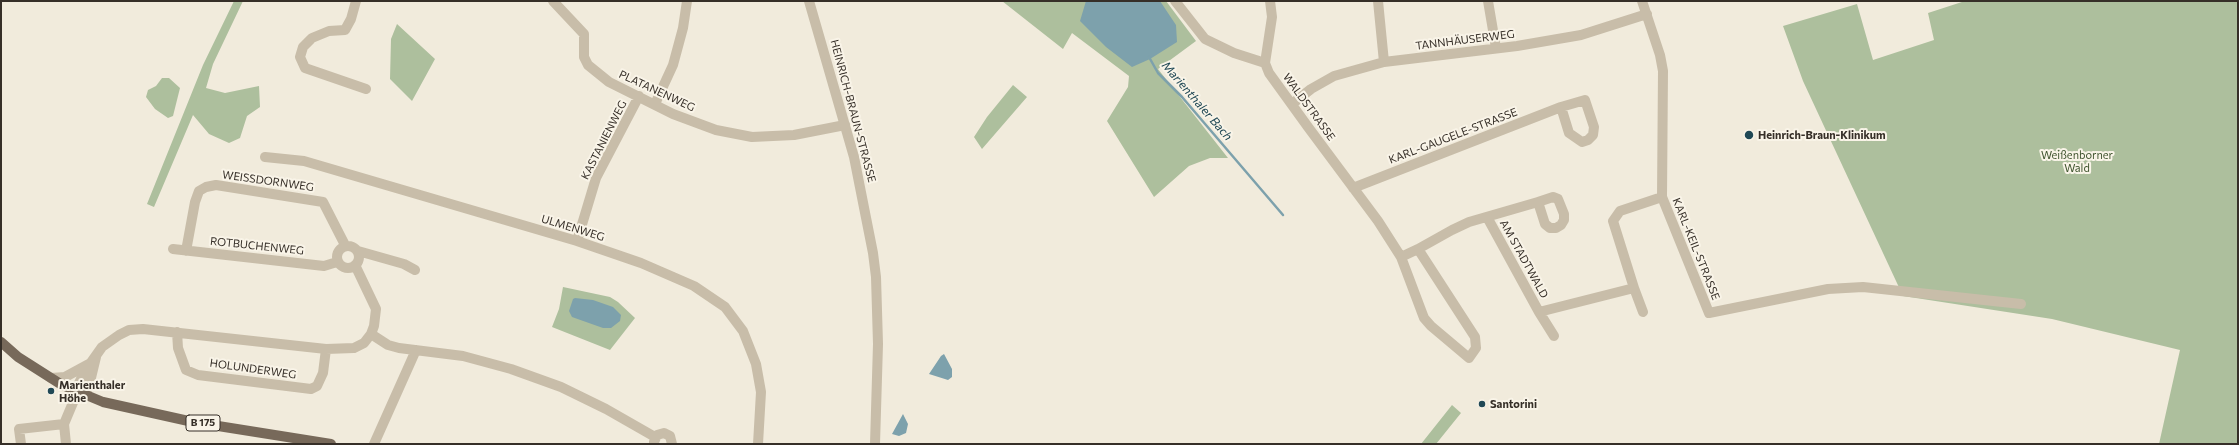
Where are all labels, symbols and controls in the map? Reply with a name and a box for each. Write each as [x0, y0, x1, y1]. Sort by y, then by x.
street label: TANNHÄUSERWEG [1415, 27, 1515, 53]
street label: HEINRICH-BRAUN-STRASSE [828, 38, 878, 184]
water label: Marienthaler Bach [1159, 59, 1235, 143]
street label: PLATANENWEG [617, 68, 697, 114]
street label: WALDSTRASSE [1280, 71, 1338, 143]
street label: KASTANIENWEG [578, 98, 630, 182]
street label: KARL-GAUGELE-STRASSE [1387, 105, 1519, 167]
place label: Heinrich-Braun-Klinikum [1758, 128, 1886, 142]
marker: Heinrich-Braun-Klinikum [1743, 129, 1755, 141]
park label: Weißenborner Wald [2041, 148, 2113, 174]
street label: WEISSDORNWEG [221, 168, 315, 194]
street label: KARL-KEIL-STRASSE [1669, 196, 1723, 302]
street label: ULMENWEG [540, 212, 606, 244]
street label: AM STADTWALD [1497, 218, 1551, 300]
street label: ROTBUCHENWEG [209, 235, 305, 257]
street label: HOLUNDERWEG [209, 356, 297, 382]
place label: Marienthaler Höhe [59, 378, 125, 404]
marker: Marienthaler Höhe [46, 386, 56, 396]
place label: Santorini [1490, 397, 1537, 411]
marker: Santorini [1477, 399, 1487, 409]
road number: B 175 [186, 415, 220, 431]

